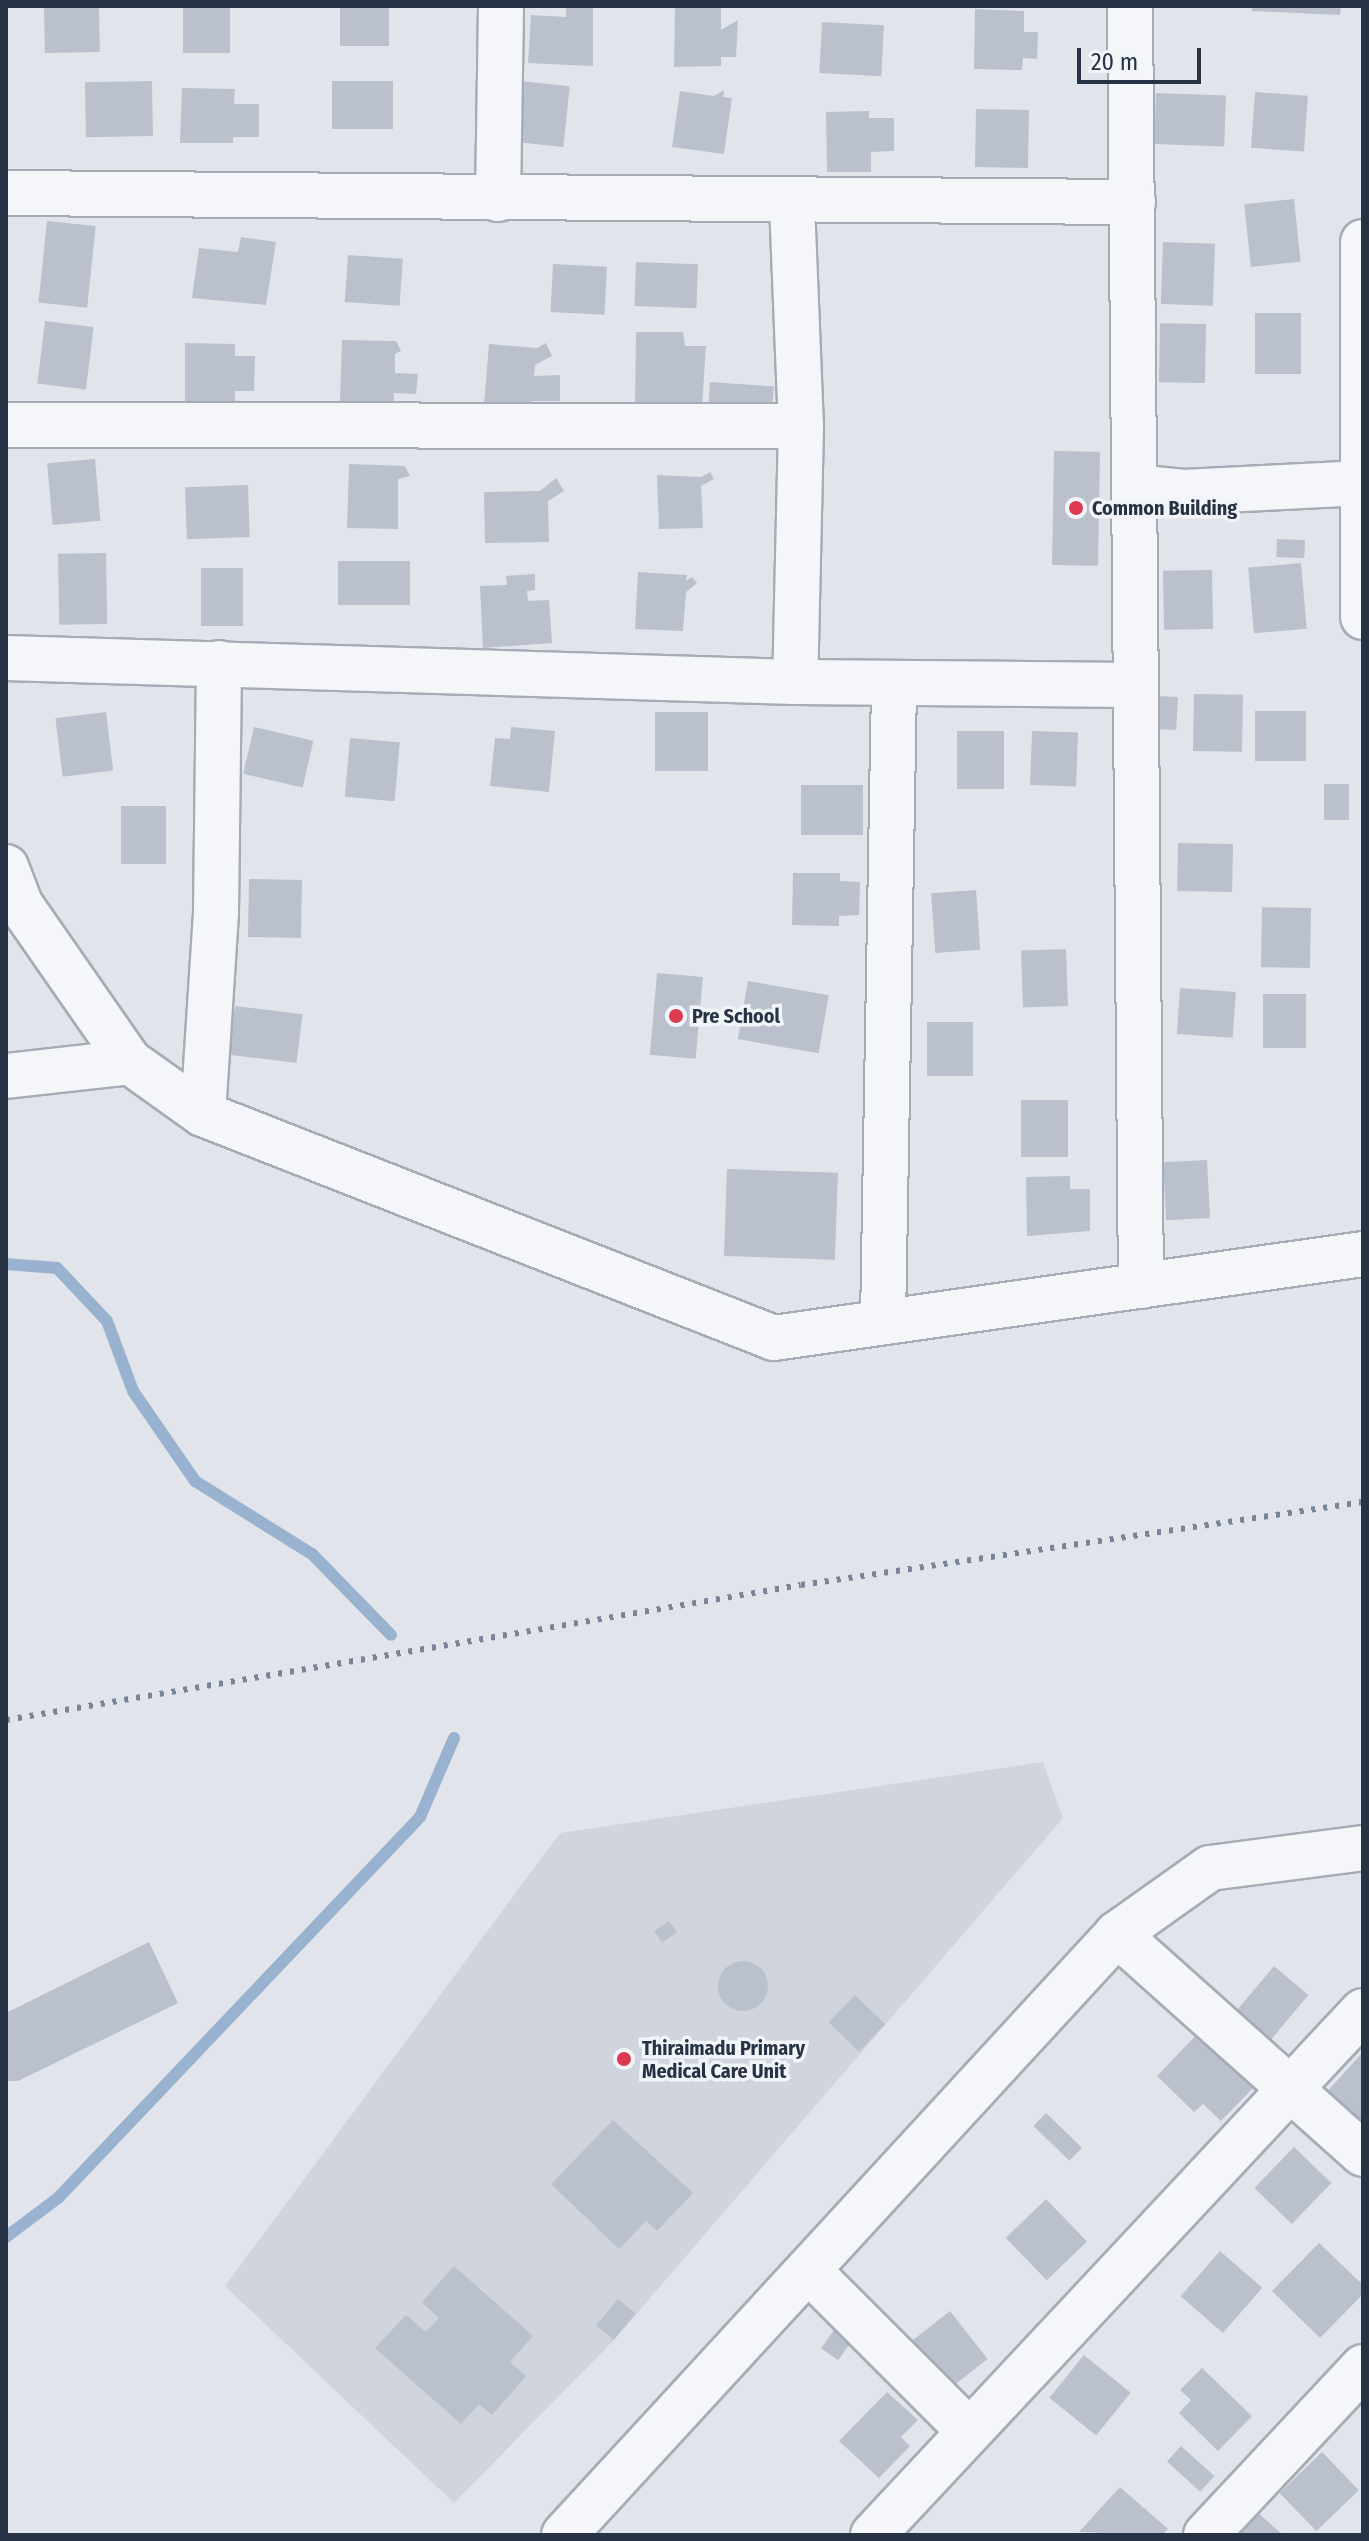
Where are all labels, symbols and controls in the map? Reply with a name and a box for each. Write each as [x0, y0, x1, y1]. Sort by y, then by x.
scale bar [1081, 32, 1205, 82]
text: 20 m [1091, 48, 1138, 76]
place label: Common Building [1092, 496, 1237, 520]
marker: Common Building [1067, 499, 1085, 517]
place label: Pre School [692, 1004, 780, 1028]
marker: Pre School [667, 1007, 685, 1025]
place label: Thiraimadu Primary Medical Care Unit [642, 2036, 805, 2083]
marker: Thiraimadu Primary Medical Care Unit [613, 2048, 635, 2070]

